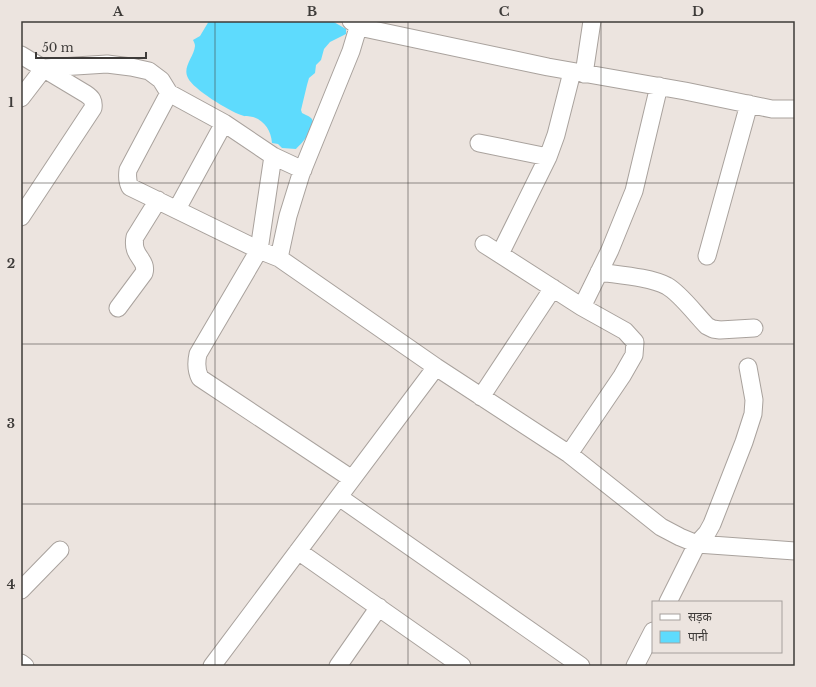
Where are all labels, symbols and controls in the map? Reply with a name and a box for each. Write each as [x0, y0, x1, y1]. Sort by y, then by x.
text: A [112, 3, 124, 20]
text: B [307, 3, 317, 20]
text: C [499, 3, 510, 20]
text: D [692, 3, 704, 20]
scale bar [36, 34, 146, 60]
text: 50 m [42, 40, 74, 55]
text: 1 [8, 94, 14, 111]
text: 2 [7, 255, 15, 272]
text: 3 [7, 415, 15, 432]
text: 4 [7, 576, 16, 593]
legend [652, 601, 782, 653]
text: सड़क [688, 609, 713, 624]
text: पानी [688, 629, 709, 644]

